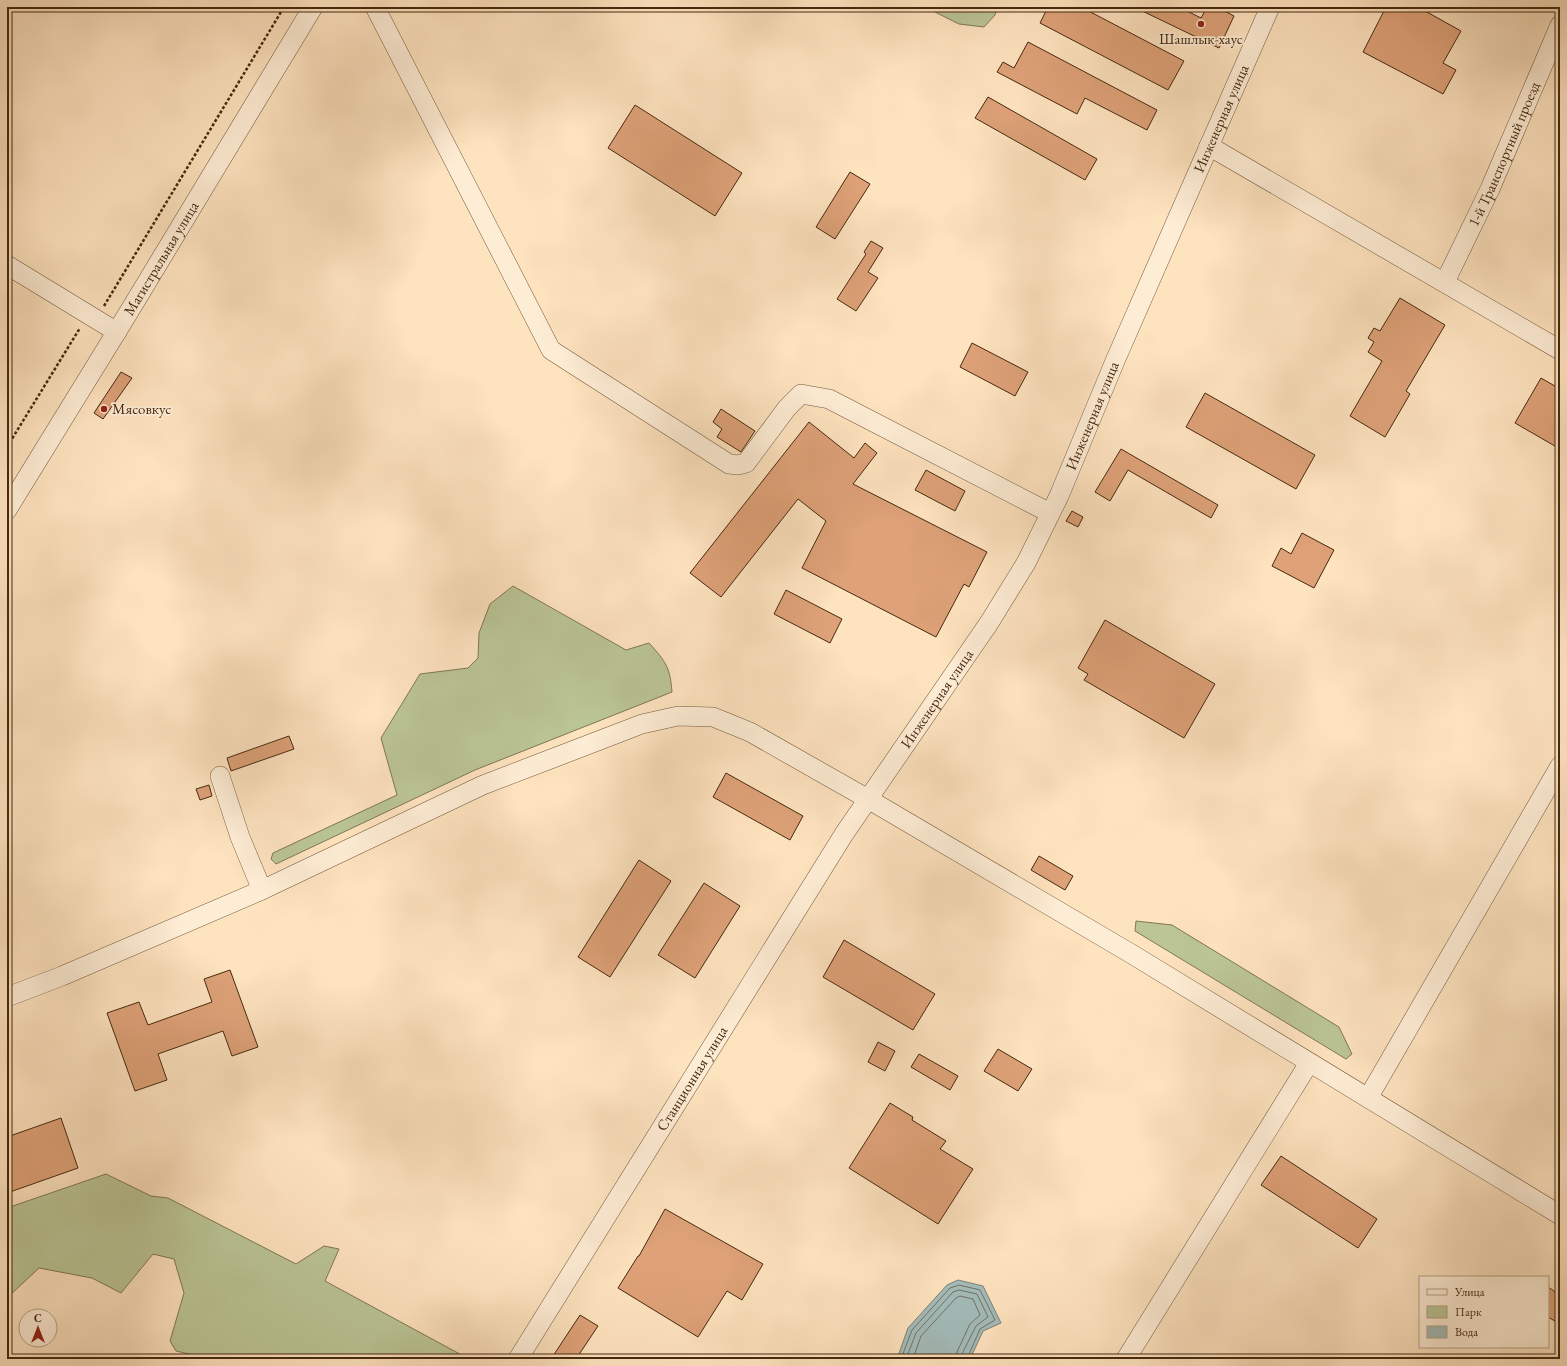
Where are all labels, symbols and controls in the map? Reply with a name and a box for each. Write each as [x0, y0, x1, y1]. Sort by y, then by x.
marker: Шашлык-хаус [1196, 19, 1206, 29]
place label: Шашлык-хаус [1159, 29, 1243, 48]
street label: Инженерная улица [1189, 61, 1253, 175]
street label: 1-й Транспортный проезд [1463, 79, 1544, 229]
street label: Магистральная улица [119, 198, 202, 319]
street label: Инженерная улица [1061, 358, 1123, 473]
place label: Мясовкус [112, 399, 171, 418]
marker: Мясовкус [99, 404, 109, 414]
street label: Инженерная улица [896, 645, 977, 752]
street label: Станционная улица [652, 1022, 731, 1134]
legend [1419, 1276, 1549, 1348]
text: Улица [1454, 1284, 1485, 1300]
text: Парк [1455, 1304, 1482, 1320]
north arrow [18, 1308, 58, 1348]
text: С [34, 1311, 42, 1325]
text: Вода [1455, 1324, 1478, 1340]

